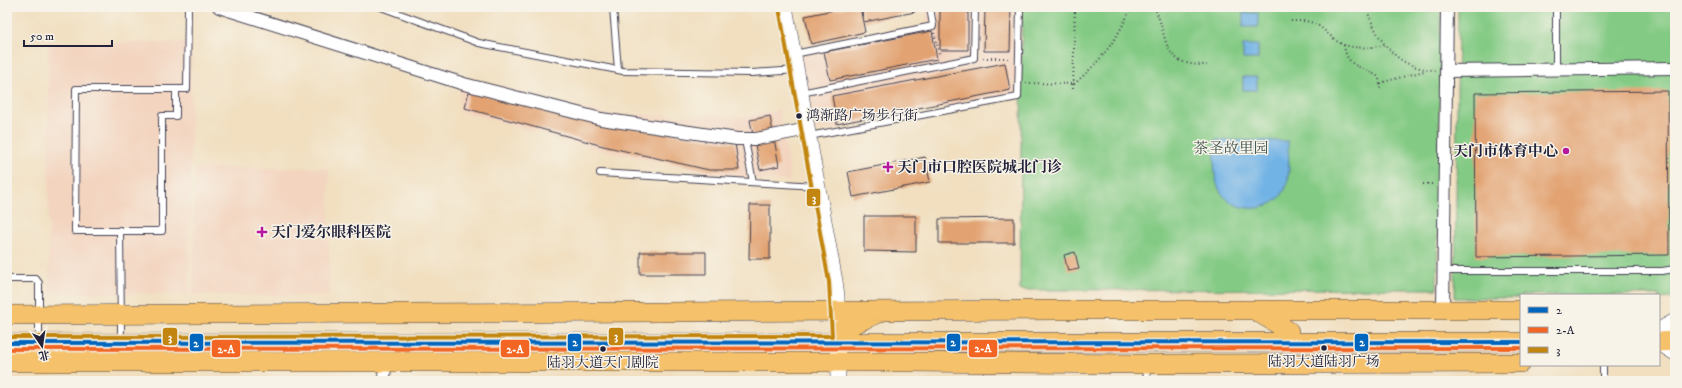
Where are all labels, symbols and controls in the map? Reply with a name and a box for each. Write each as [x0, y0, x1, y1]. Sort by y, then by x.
scale bar [24, 22, 112, 48]
text: 50 m [30, 29, 54, 44]
place label: 鸿渐路广场步行街 [806, 107, 918, 125]
marker: 鸿渐路广场步行街 [794, 111, 804, 121]
park label: 茶圣故里园 [1193, 139, 1269, 158]
place label: 天门市体育中心 [1453, 142, 1558, 161]
marker: 天门市体育中心 [1561, 146, 1571, 156]
place label: 天门市口腔医院城北门诊 [897, 158, 1062, 177]
marker: 天门市口腔医院城北门诊 [882, 161, 894, 173]
line badge: 3 [806, 188, 821, 207]
text: 3 [812, 192, 816, 206]
place label: 天门爱尔眼科医院 [271, 223, 391, 242]
marker: 天门爱尔眼科医院 [256, 226, 268, 238]
legend [1520, 294, 1660, 366]
text: 2 [1556, 303, 1562, 318]
text: 2-A [1556, 323, 1575, 338]
north arrow [22, 326, 62, 366]
line badge: 3 [162, 327, 178, 346]
line badge: 3 [608, 327, 624, 346]
text: 3 [614, 330, 618, 344]
text: 3 [168, 331, 172, 345]
line badge: 2 [189, 333, 204, 352]
line badge: 2 [567, 333, 582, 352]
line badge: 2 [946, 333, 961, 352]
line badge: 2 [1354, 333, 1369, 352]
text: 2 [572, 336, 578, 350]
text: 2 [950, 336, 956, 350]
text: 2 [1359, 336, 1365, 350]
text: 2 [193, 337, 199, 351]
line badge: 2-A [211, 339, 241, 358]
line badge: 2-A [500, 339, 530, 358]
line badge: 2-A [968, 339, 998, 358]
text: 2-A [975, 342, 992, 356]
text: 2-A [218, 343, 235, 357]
text: 2-A [507, 343, 524, 357]
marker: 陆羽大道陆羽广场 [1319, 343, 1329, 353]
text: 3 [1556, 343, 1560, 358]
marker: 陆羽大道天门剧院 [598, 344, 608, 354]
text: 北 [37, 347, 51, 363]
place label: 陆羽大道陆羽广场 [1268, 353, 1380, 371]
place label: 陆羽大道天门剧院 [547, 354, 659, 372]

